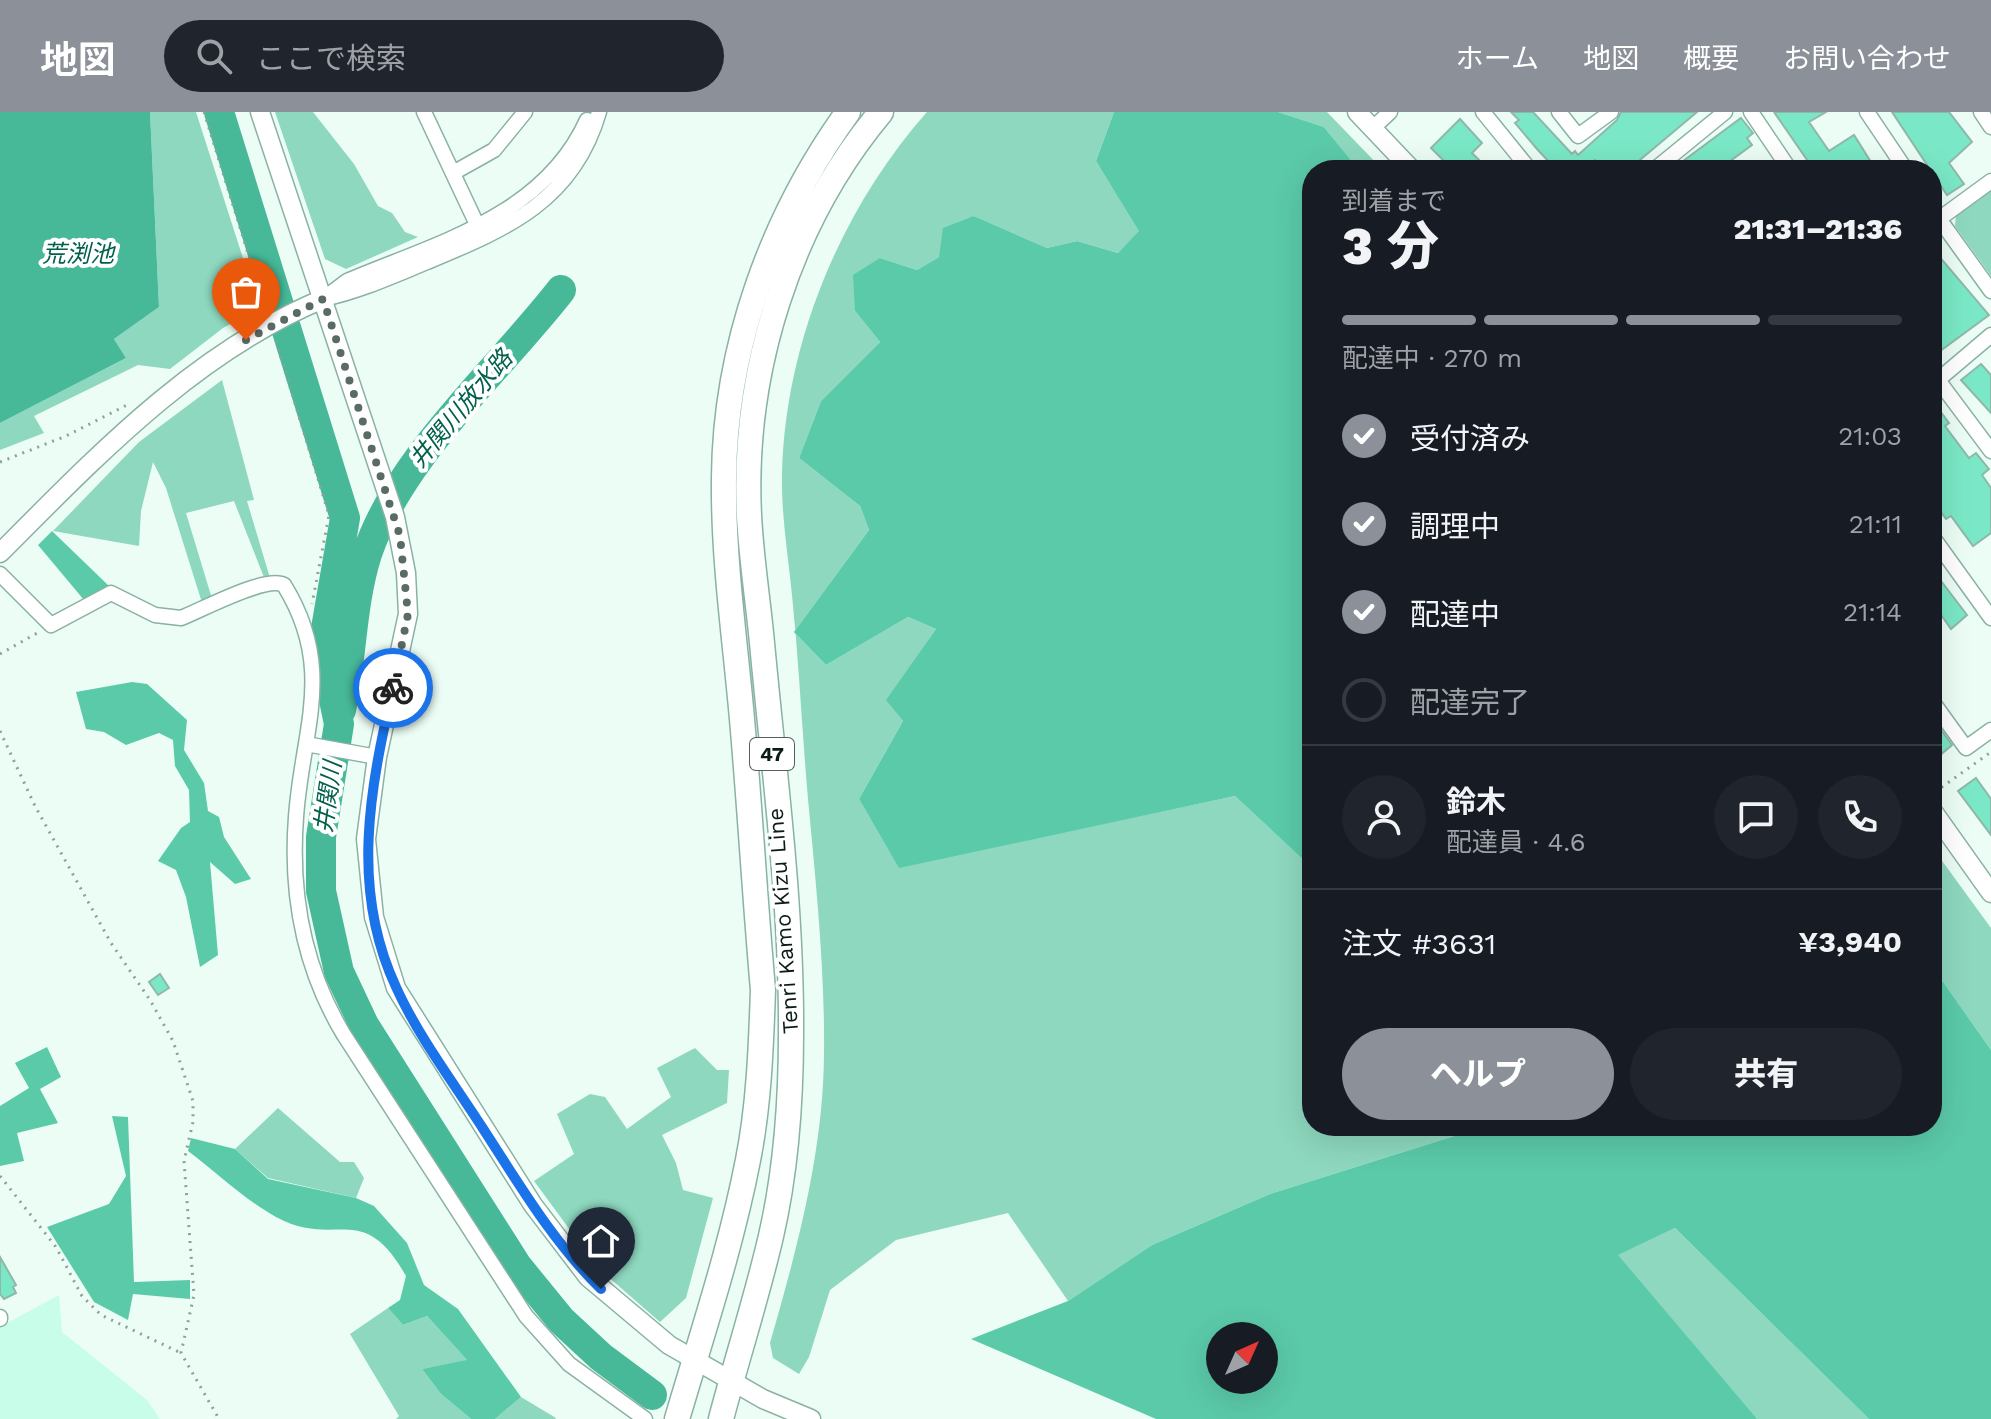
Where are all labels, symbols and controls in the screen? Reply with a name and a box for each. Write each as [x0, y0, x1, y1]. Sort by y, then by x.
search box [164, 20, 724, 92]
icon: search [192, 34, 236, 78]
text: 地図 [40, 38, 116, 82]
text: ここで検索 [256, 41, 406, 76]
text: ホーム [1456, 42, 1539, 75]
text: 地図 [1583, 42, 1639, 75]
text: 概要 [1683, 42, 1739, 75]
text: お問い合わせ [1783, 42, 1951, 75]
text: 到着まで [1342, 186, 1446, 216]
text: 21:31–21:36 [1734, 211, 1902, 246]
text: 3 分 [1342, 216, 1439, 277]
water label: 荒渕池 [42, 240, 116, 268]
pin [212, 258, 280, 340]
icon: bag [224, 270, 268, 314]
water label: 井関川放水路 [404, 343, 519, 473]
text: 配達中 · 270 m [1342, 343, 1522, 373]
icon: check [1342, 414, 1386, 458]
text: 受付済み [1410, 421, 1530, 456]
text: 21:03 [1838, 421, 1902, 451]
icon: check [1342, 502, 1386, 546]
text: 調理中 [1410, 509, 1500, 544]
text: 21:11 [1849, 509, 1902, 539]
icon: check [1342, 590, 1386, 634]
text: 配達中 [1410, 597, 1500, 632]
text: 21:14 [1843, 597, 1902, 627]
courier [353, 648, 433, 728]
icon: bike [371, 666, 415, 710]
text: 配達完了 [1410, 685, 1530, 720]
road number: 47 [750, 738, 794, 770]
water label: 井関川 [309, 756, 347, 835]
button: person [1342, 775, 1426, 859]
button: chat [1714, 775, 1798, 859]
button: phone [1818, 775, 1902, 859]
text: 鈴木 [1446, 784, 1506, 819]
street label: Tenri Kamo Kizu Line [763, 807, 803, 1035]
text: 配達員 · 4.6 [1446, 827, 1586, 857]
text: ¥3,940 [1798, 924, 1902, 959]
text: 注文 #3631 [1342, 926, 1496, 961]
button: ヘルプ [1342, 1028, 1614, 1120]
button: 共有 [1630, 1028, 1902, 1120]
pin [567, 1207, 635, 1289]
icon: home [579, 1219, 623, 1263]
north arrow [1206, 1322, 1278, 1394]
map controls [1206, 1322, 1278, 1394]

